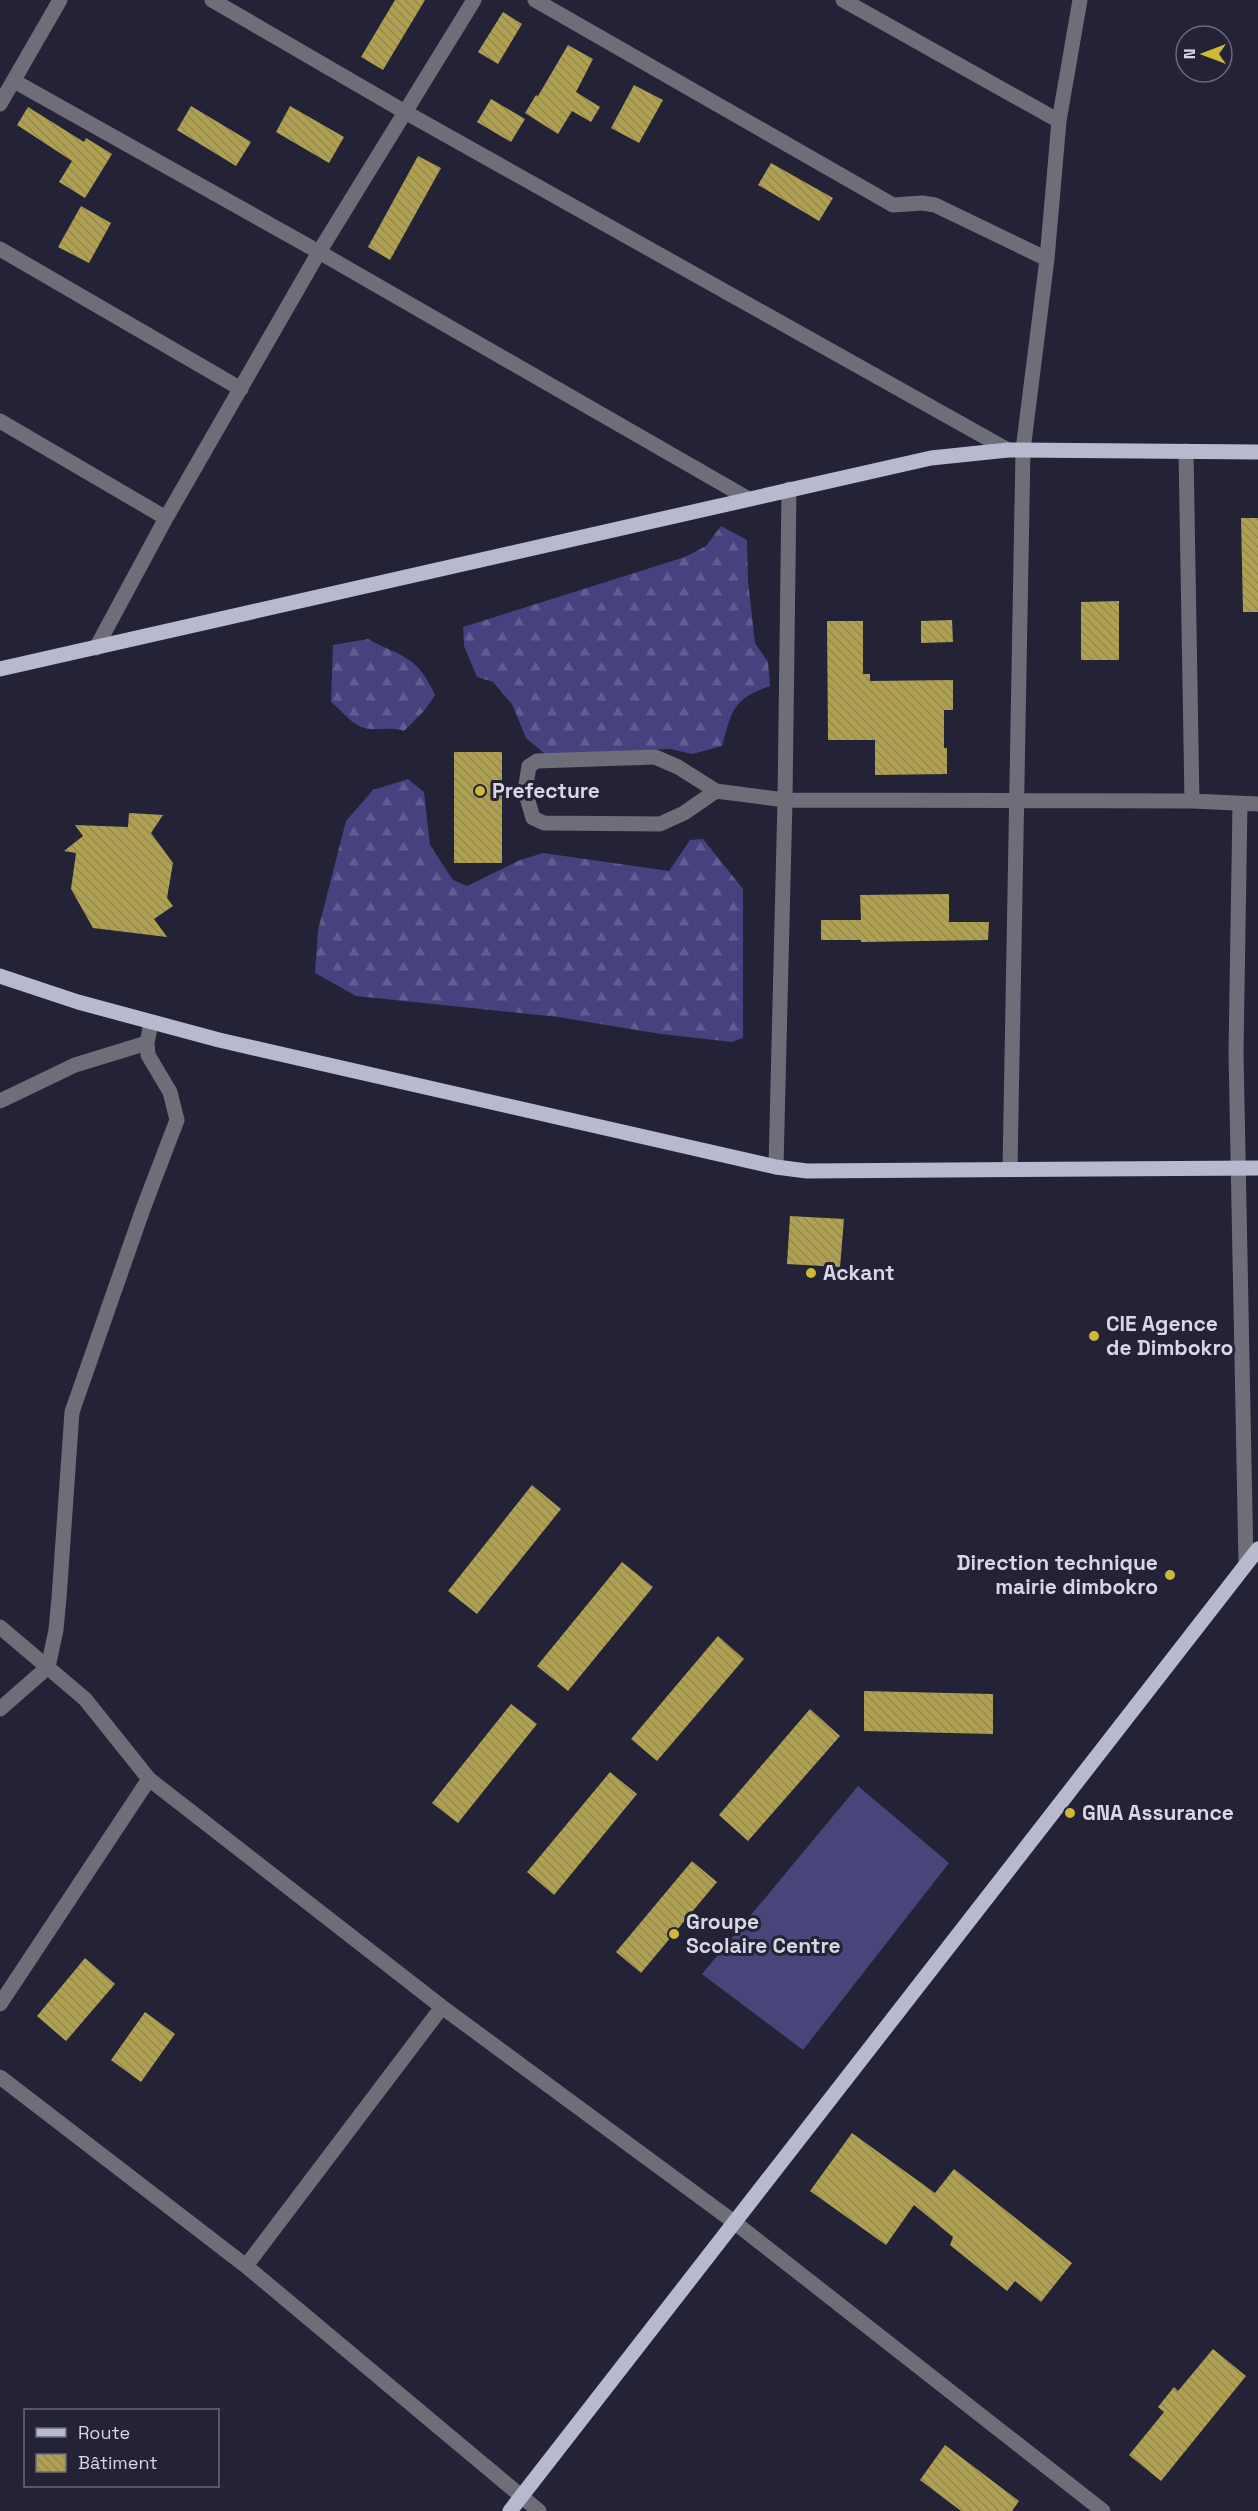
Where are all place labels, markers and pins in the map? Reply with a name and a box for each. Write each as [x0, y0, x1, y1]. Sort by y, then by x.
place label: Prefecture [492, 777, 600, 804]
marker: Prefecture [473, 784, 487, 798]
place label: Ackant [823, 1259, 895, 1286]
marker: Ackant [804, 1266, 818, 1280]
place label: CIE Agence de Dimbokro [1106, 1310, 1233, 1361]
marker: CIE Agence de Dimbokro [1087, 1329, 1101, 1343]
place label: Direction technique mairie dimbokro [957, 1549, 1158, 1600]
marker: Direction technique mairie dimbokro [1163, 1568, 1177, 1582]
place label: GNA Assurance [1082, 1799, 1234, 1826]
marker: GNA Assurance [1063, 1806, 1077, 1820]
place label: Groupe Scolaire Centre [686, 1908, 841, 1959]
marker: Groupe Scolaire Centre [667, 1927, 681, 1941]

